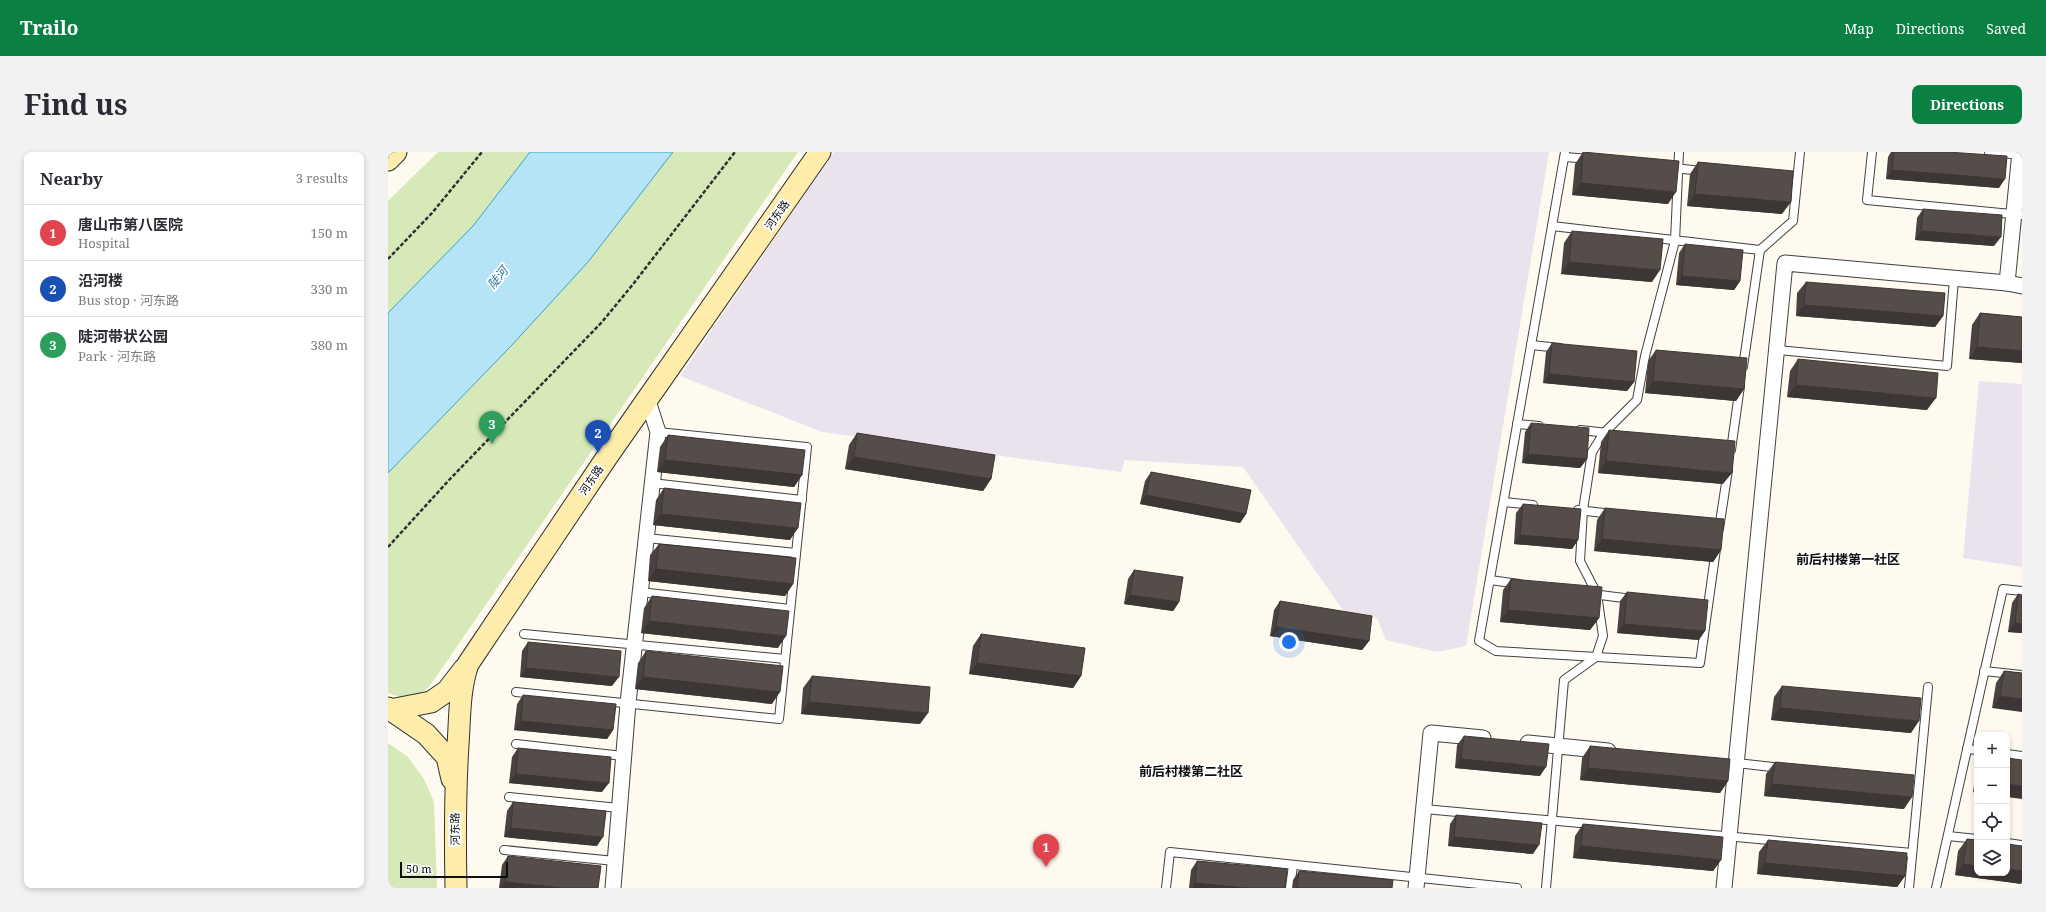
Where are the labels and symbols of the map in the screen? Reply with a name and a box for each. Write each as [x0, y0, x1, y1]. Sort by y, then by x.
street label: 河东路 [761, 197, 792, 233]
water label: 陡河 [483, 261, 513, 292]
pin: 3 [479, 411, 505, 444]
pin: 2 [585, 420, 611, 453]
street label: 河东路 [575, 462, 606, 498]
district label: 前后村楼第一社区 [1796, 550, 1900, 568]
your location [1279, 632, 1299, 652]
district label: 前后村楼第二社区 [1139, 762, 1243, 780]
street label: 河东路 [447, 812, 462, 846]
pin: 1 [1033, 834, 1059, 867]
scale bar [400, 860, 508, 879]

